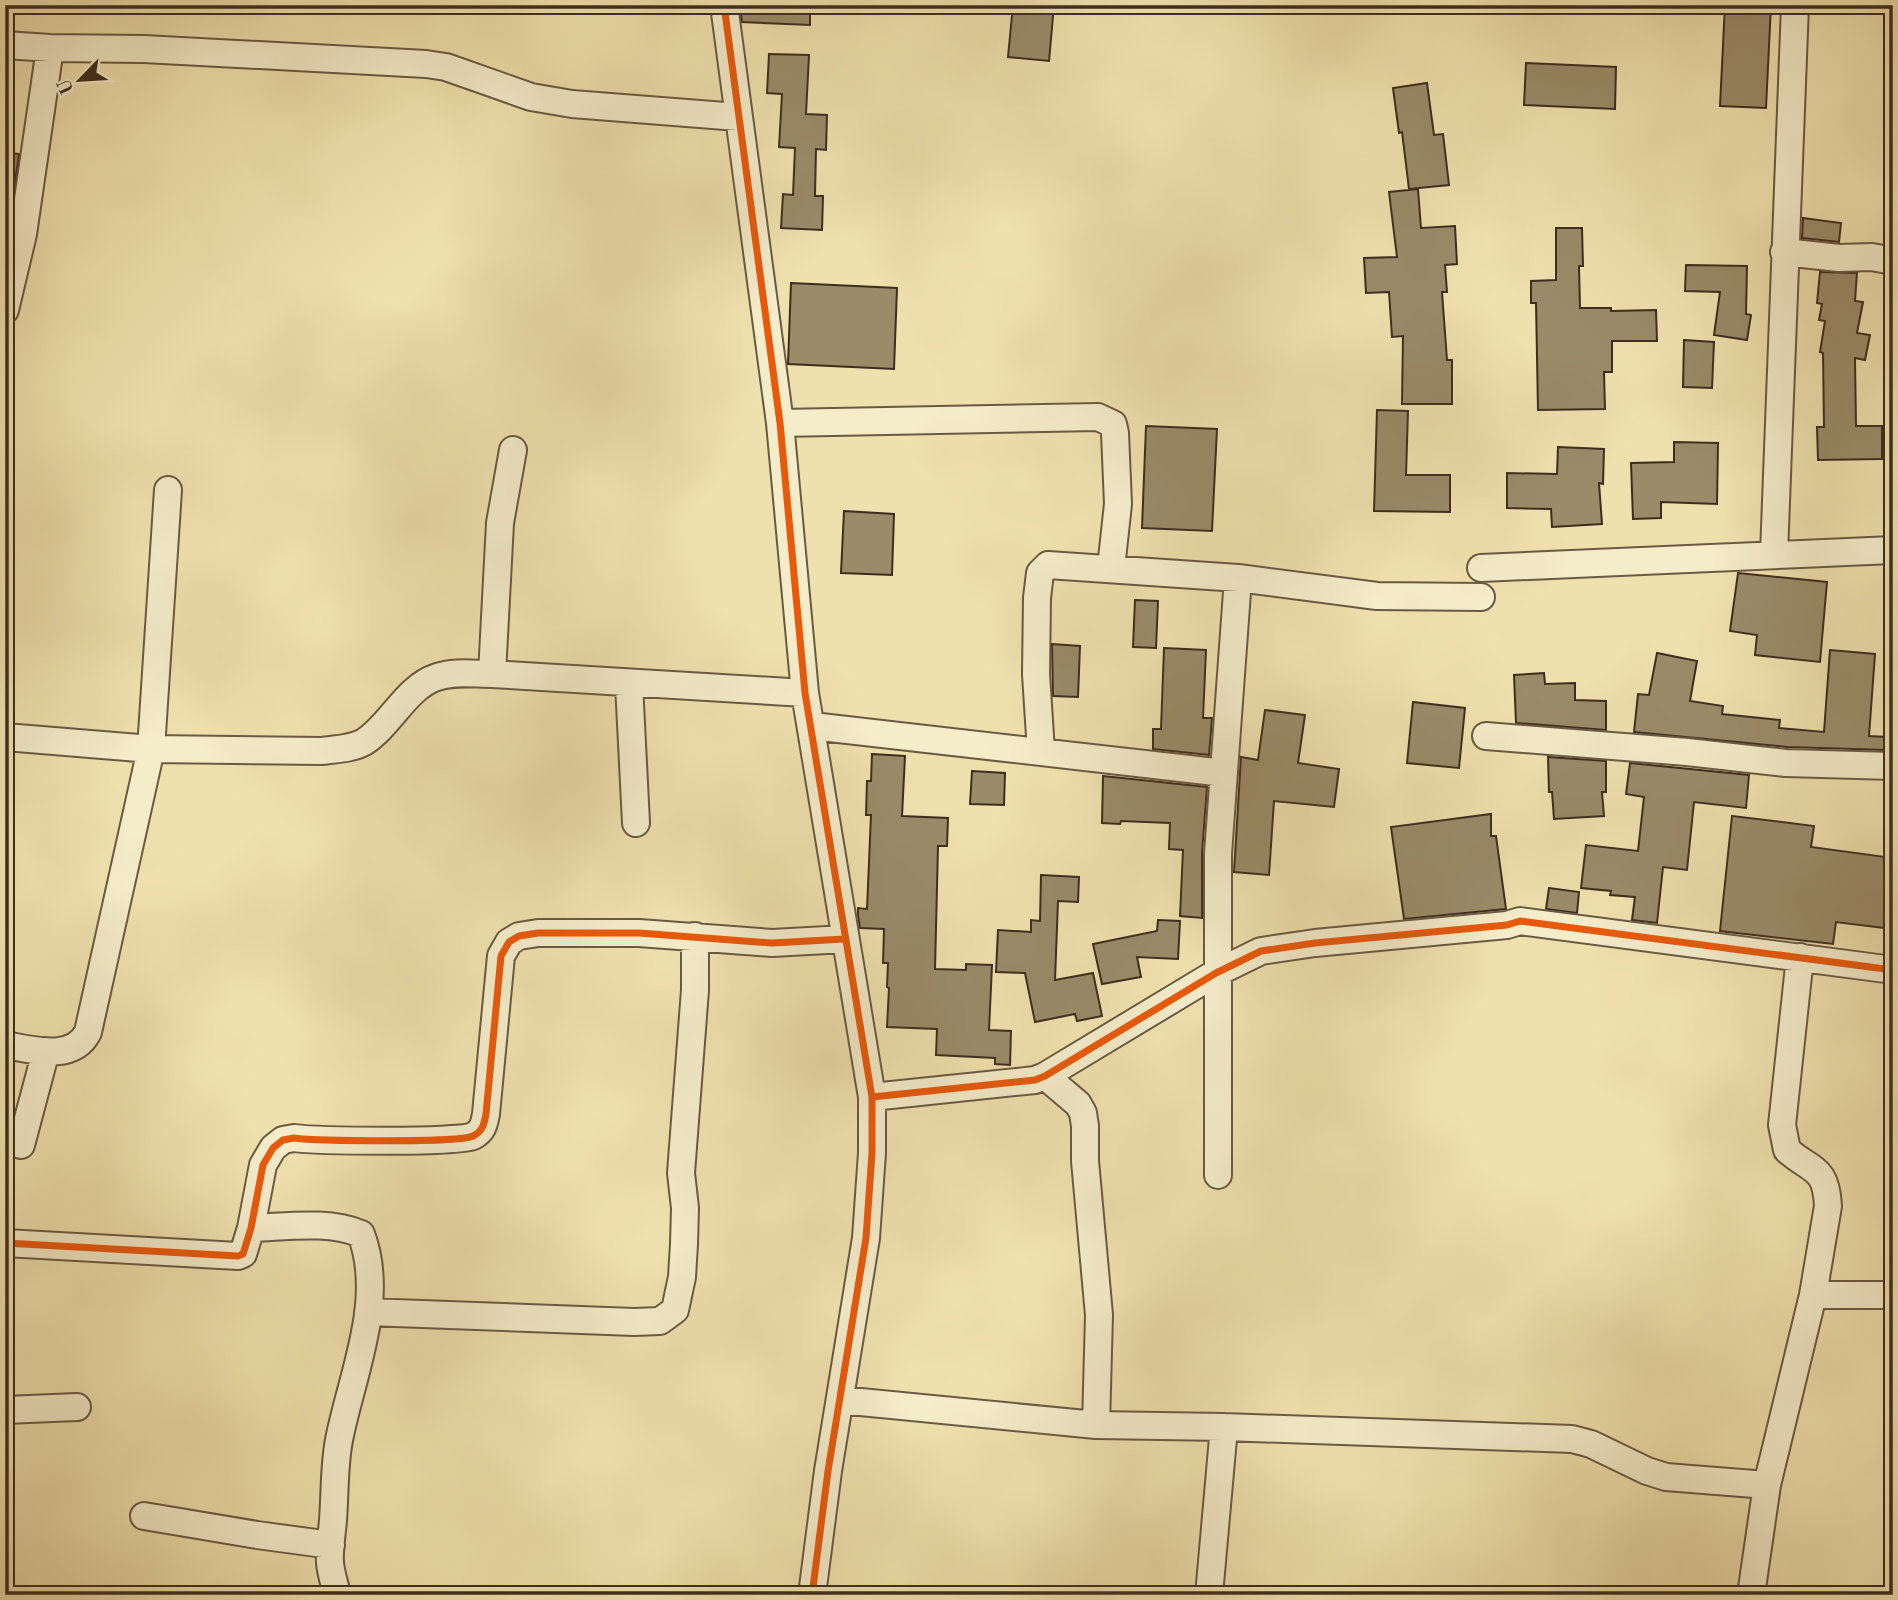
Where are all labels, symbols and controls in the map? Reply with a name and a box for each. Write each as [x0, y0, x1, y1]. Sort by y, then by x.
north arrow [46, 46, 116, 116]
text: U [55, 75, 79, 97]

